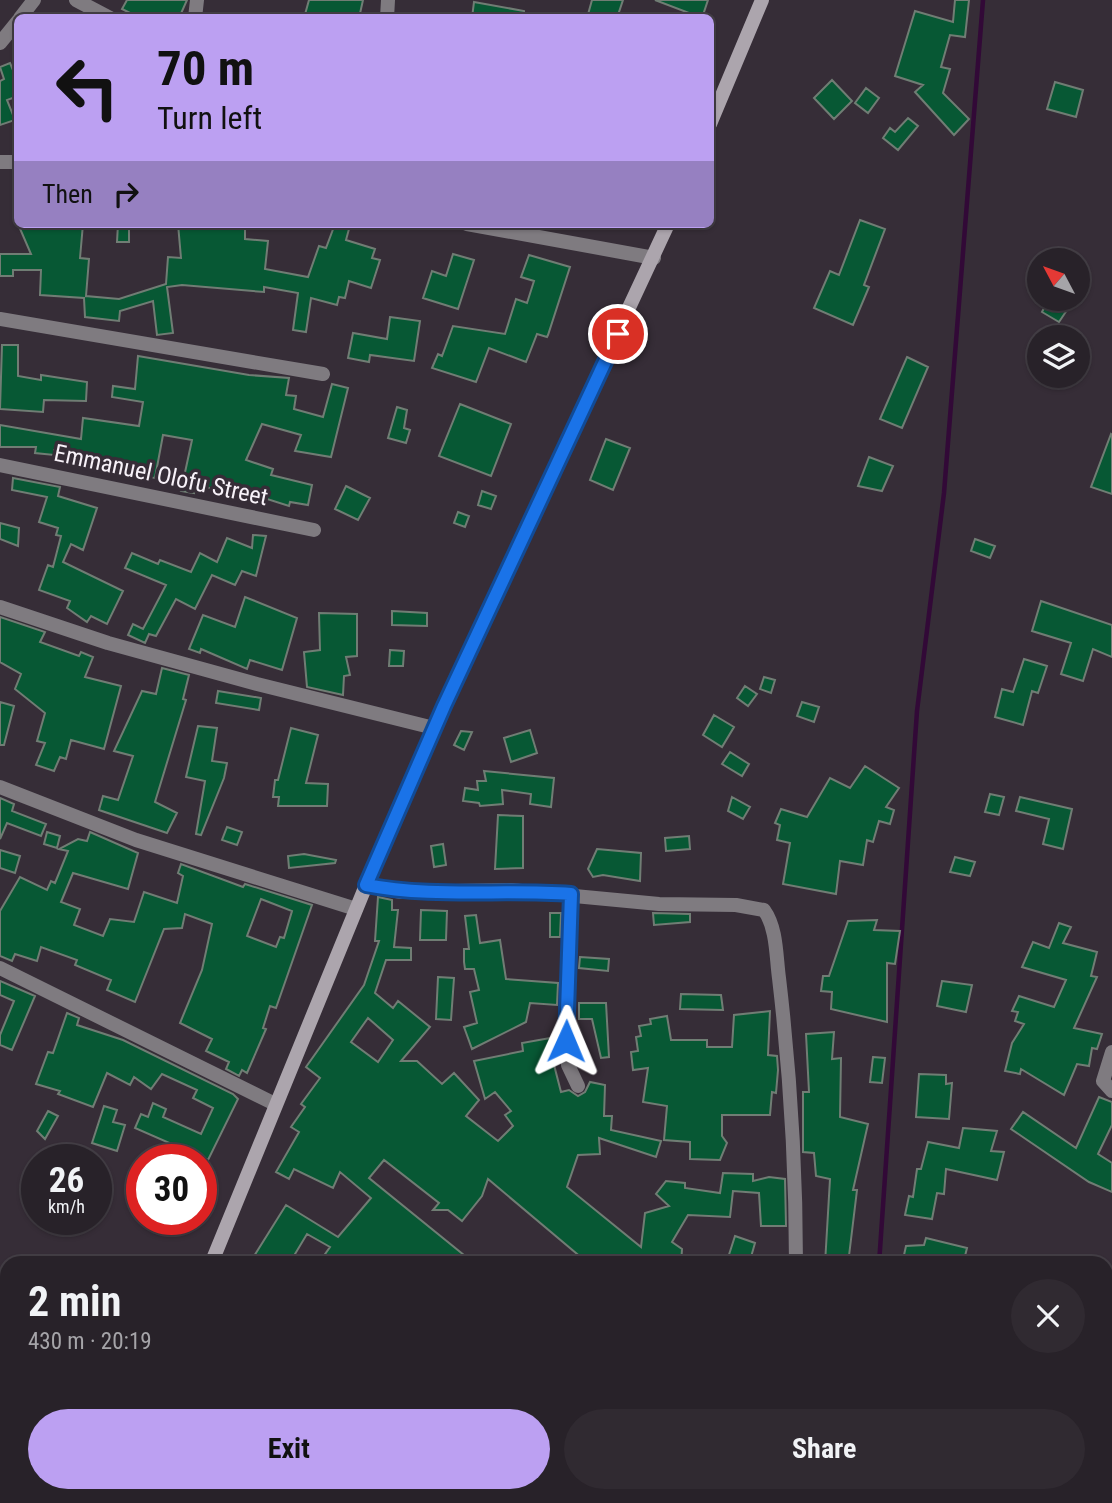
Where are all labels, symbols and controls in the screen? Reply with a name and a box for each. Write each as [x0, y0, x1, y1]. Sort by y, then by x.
text: 70 m [157, 40, 254, 97]
icon: left [42, 42, 133, 133]
text: Turn left [157, 99, 262, 137]
icon: right [107, 175, 145, 213]
text: Then [42, 179, 93, 209]
north arrow [1027, 248, 1090, 312]
map controls [1027, 248, 1090, 388]
pin [588, 304, 648, 364]
icon: arrive [599, 315, 637, 353]
button: layers [1027, 325, 1090, 388]
street label: Emmanuel Olofu Street [51, 439, 271, 511]
position arrow [529, 1004, 603, 1078]
speed limit sign: 30 [126, 1144, 217, 1235]
text: 26 [49, 1160, 84, 1201]
text: km/h [48, 1196, 85, 1217]
text: 2 min [28, 1277, 121, 1326]
button: close [1011, 1279, 1085, 1353]
text: 430 m · 20:19 [28, 1328, 152, 1355]
button: Exit [28, 1409, 550, 1489]
button: Share [564, 1409, 1085, 1489]

